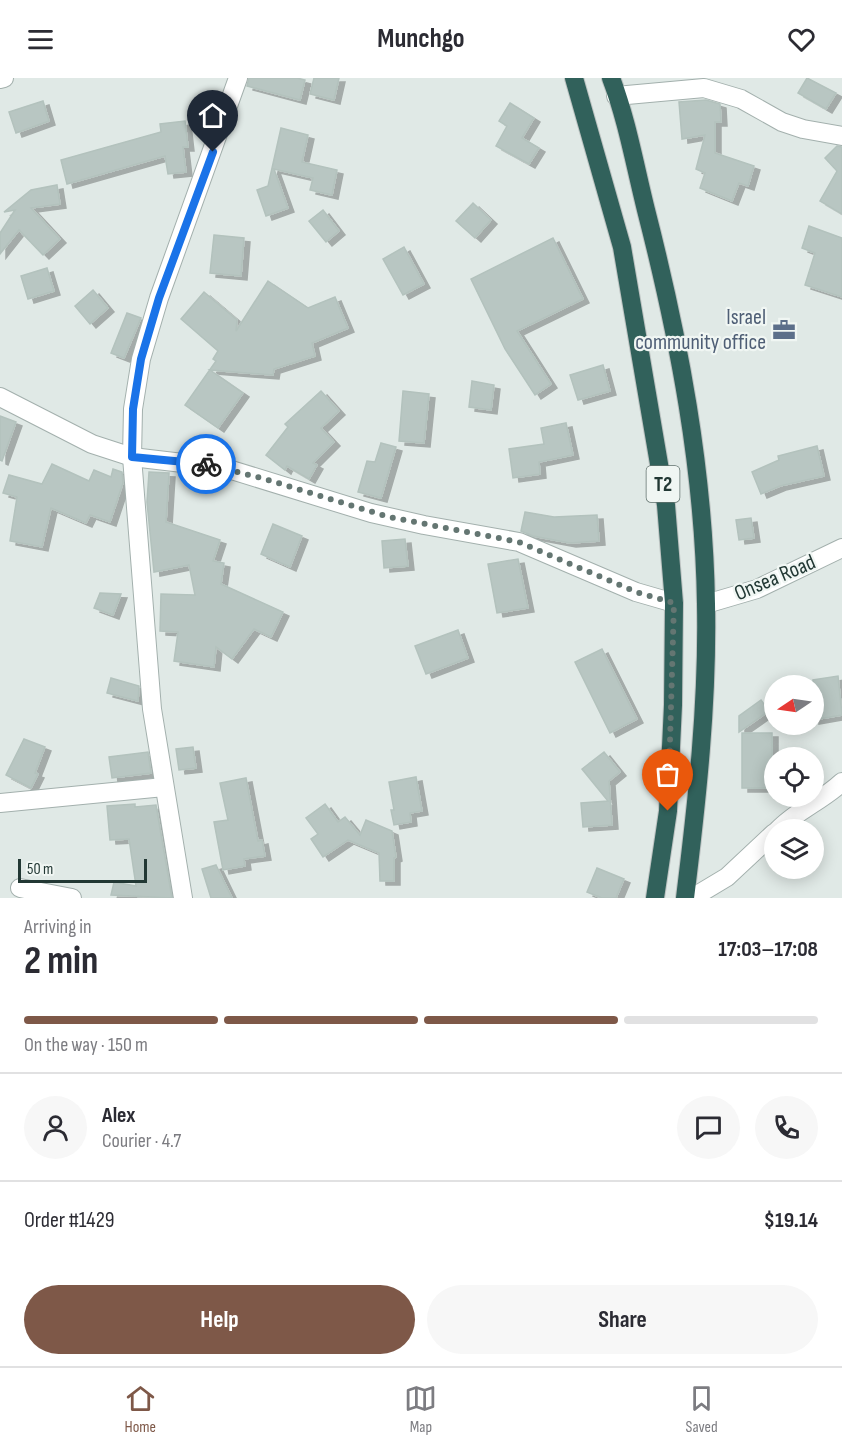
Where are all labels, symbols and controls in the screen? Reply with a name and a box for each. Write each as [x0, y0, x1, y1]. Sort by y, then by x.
icon: menu [24, 23, 57, 56]
text: Munchgo [377, 23, 465, 55]
icon: heart [785, 23, 818, 56]
pin [187, 90, 238, 152]
icon: home [196, 99, 229, 132]
place label: Israel community office [635, 304, 766, 356]
office icon: Israel community office [771, 317, 797, 343]
courier [176, 434, 236, 494]
icon: bike [190, 448, 223, 481]
road number: T2 [646, 466, 680, 502]
street label: Onsea Road [730, 549, 820, 607]
north arrow [764, 675, 824, 735]
map controls [764, 675, 824, 879]
button: locate [764, 747, 824, 807]
pin [642, 749, 693, 811]
icon: bag [651, 758, 684, 791]
button: layers [764, 819, 824, 879]
scale bar [18, 856, 147, 884]
text: 50 m [27, 860, 53, 879]
text: Arriving in [24, 915, 92, 939]
text: 17:03–17:08 [718, 936, 818, 963]
text: 2 min [24, 938, 98, 985]
text: On the way · 150 m [24, 1033, 148, 1057]
button: person [24, 1096, 87, 1159]
button: chat [677, 1096, 740, 1159]
button: phone [755, 1096, 818, 1159]
text: Alex [102, 1102, 135, 1129]
text: Courier · 4.7 [102, 1129, 181, 1153]
text: Order #1429 [24, 1207, 114, 1234]
text: $19.14 [764, 1207, 818, 1234]
button: Help [24, 1285, 415, 1354]
button: Share [427, 1285, 818, 1354]
tab: Home [124, 1382, 157, 1437]
tab: Map [404, 1382, 437, 1437]
tab: Saved [685, 1382, 718, 1437]

